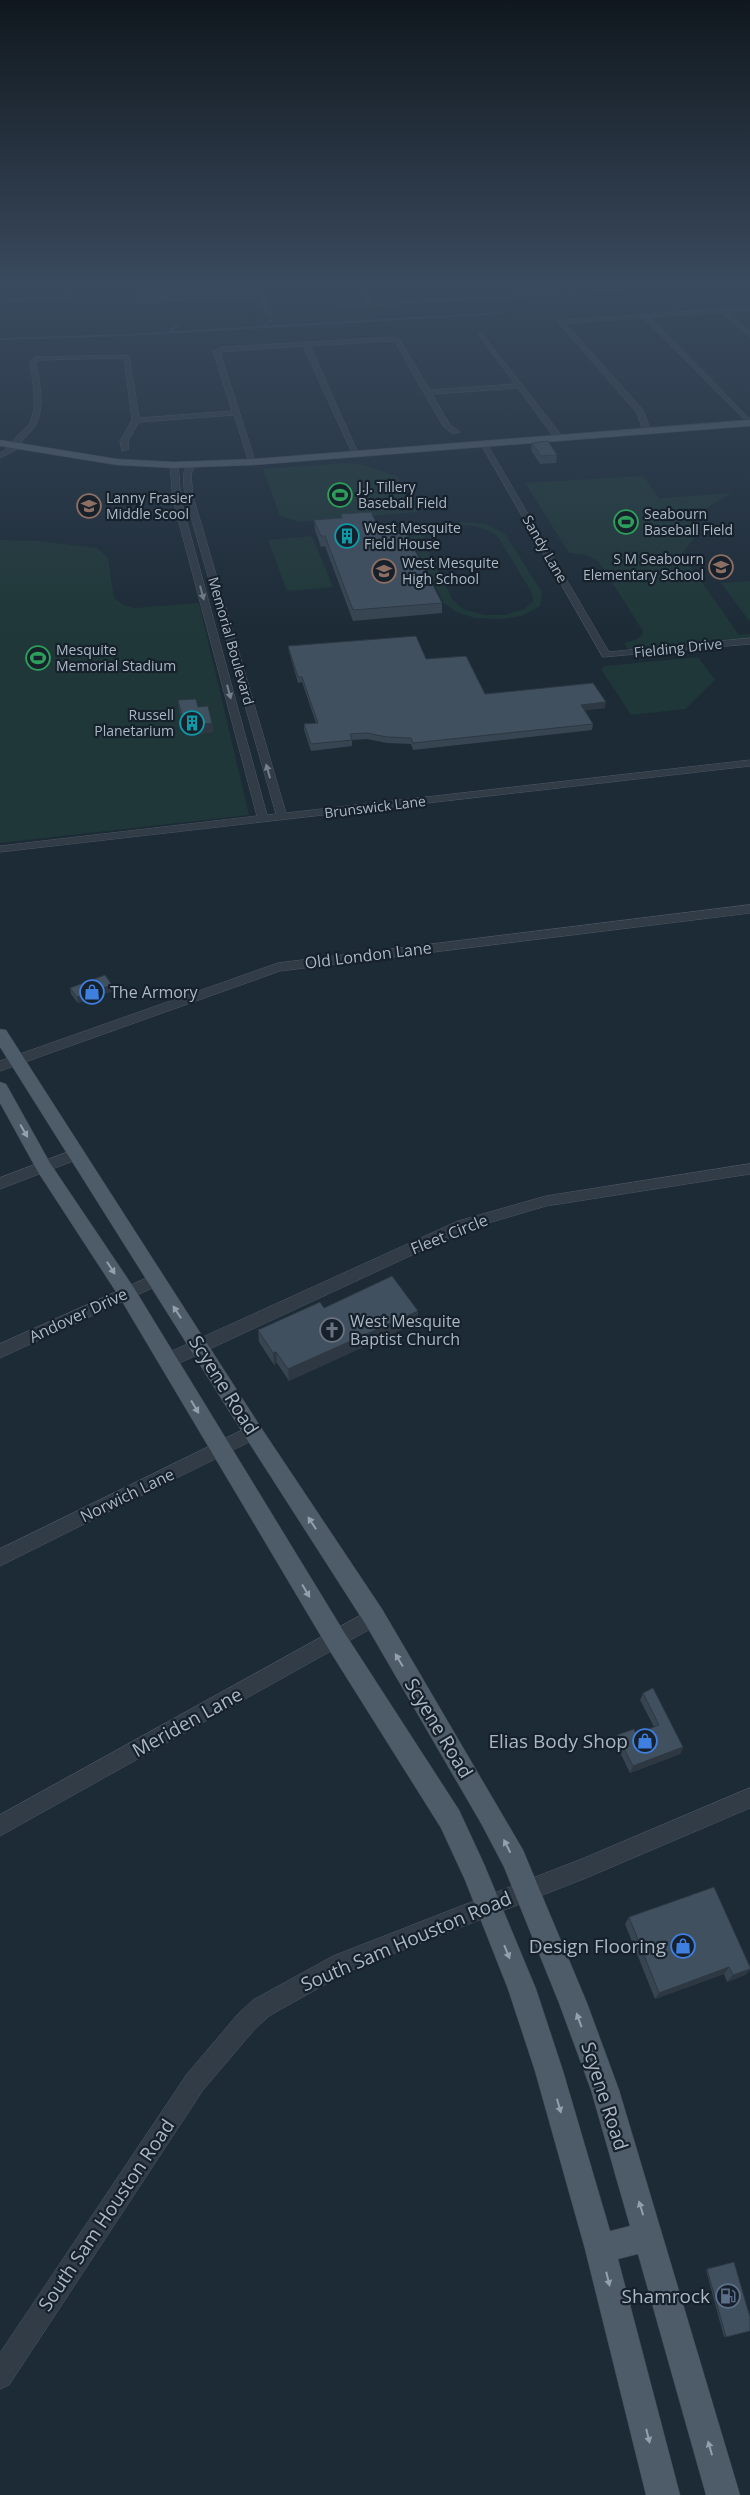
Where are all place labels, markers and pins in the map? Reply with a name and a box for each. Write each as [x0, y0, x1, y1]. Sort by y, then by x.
place label: J.J. Tillery Baseball Field [356, 477, 447, 512]
sports icon: J.J. Tillery Baseball Field [327, 482, 353, 508]
place label: Lanny Frasier Middle Scool [106, 488, 194, 523]
school or university icon: Lanny Frasier Middle Scool [76, 493, 102, 519]
place label: Seabourn Baseball Field [644, 504, 733, 539]
sports icon: Seabourn Baseball Field [613, 509, 639, 535]
place label: West Mesquite Field House [364, 518, 461, 553]
building icon: West Mesquite Field House [334, 523, 360, 549]
place label: S M Seabourn Elementary School [583, 549, 704, 584]
place label: West Mesquite High School [402, 553, 499, 588]
school or university icon: S M Seabourn Elementary School [708, 554, 734, 580]
school or university icon: West Mesquite High School [371, 558, 397, 584]
place label: Mesquite Memorial Stadium [56, 640, 176, 675]
sports icon: Mesquite Memorial Stadium [25, 645, 51, 671]
place label: Russell Planetarium [94, 705, 174, 740]
building icon: Russell Planetarium [179, 710, 205, 736]
shop icon: The Armory [79, 979, 105, 1005]
place label: The Armory [110, 981, 198, 1003]
place label: West Mesquite Baptist Church [350, 1310, 461, 1350]
church icon: West Mesquite Baptist Church [319, 1317, 345, 1343]
place label: Elias Body Shop [488, 1728, 628, 1754]
shop icon: Elias Body Shop [632, 1728, 658, 1754]
place label: Design Flooring [529, 1933, 666, 1959]
shop icon: Design Flooring [670, 1933, 696, 1959]
place label: Shamrock [622, 2283, 710, 2309]
fuel station icon: Shamrock [715, 2283, 741, 2309]

